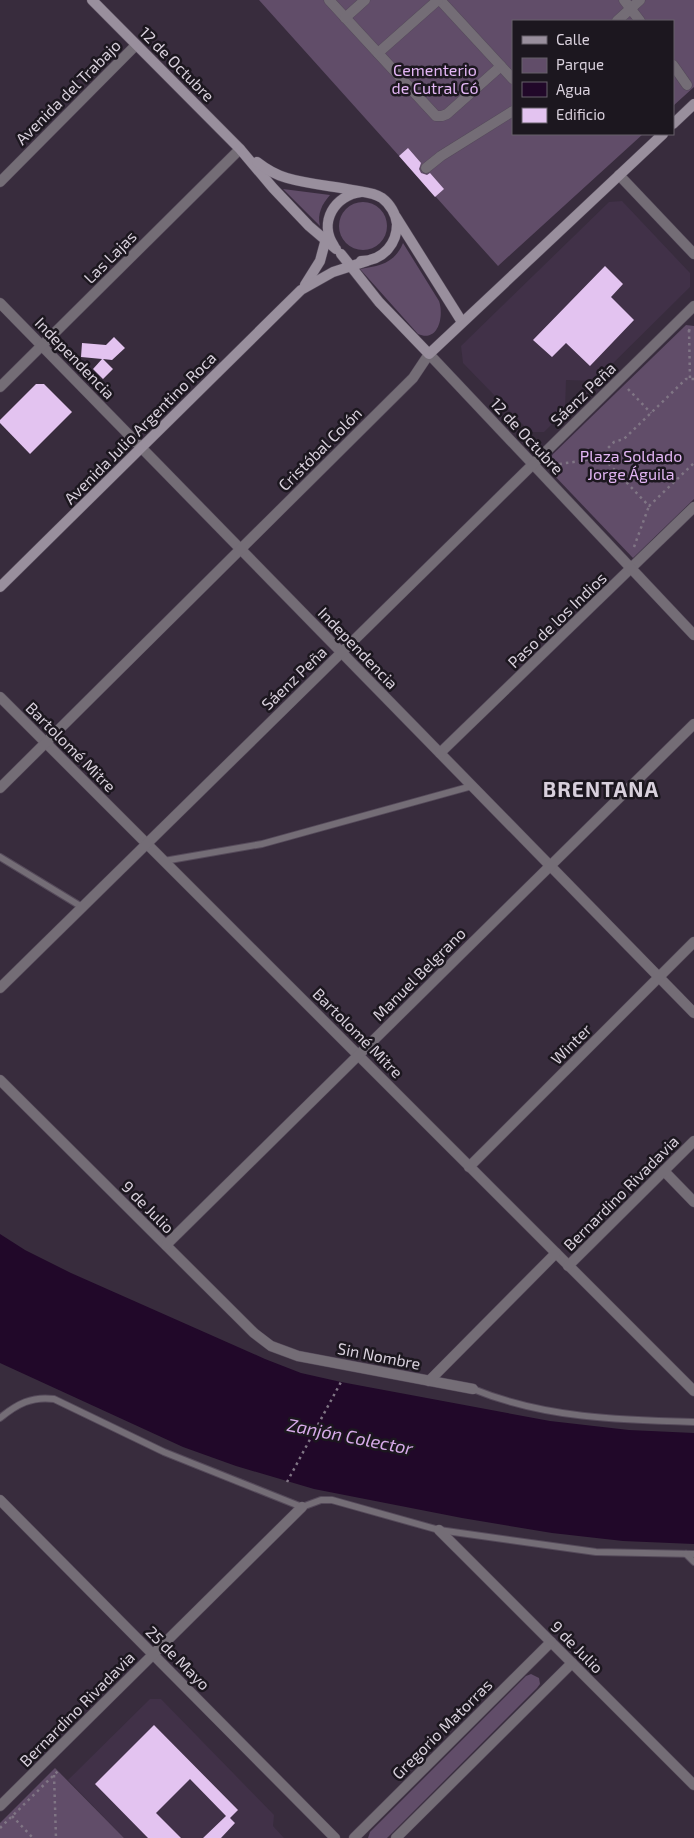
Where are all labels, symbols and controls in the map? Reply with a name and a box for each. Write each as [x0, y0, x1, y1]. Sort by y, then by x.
legend [512, 20, 674, 135]
street label: 12 de Octubre [136, 22, 219, 105]
text: Calle [556, 30, 590, 48]
street label: Avenida del Trabajo [11, 35, 125, 149]
text: Parque [556, 55, 604, 73]
park label: Cementerio de Cutral Có [392, 60, 479, 97]
text: Agua [556, 80, 591, 98]
text: Edificio [556, 105, 605, 123]
street label: Las Lajas [79, 226, 141, 288]
street label: Independencia [32, 313, 119, 402]
street label: Avenida Julio Argentino Roca [60, 348, 220, 508]
street label: Sáenz Peña [546, 358, 619, 429]
street label: 12 de Octubre [487, 393, 568, 478]
street label: Cristóbal Colón [274, 403, 365, 494]
park label: Plaza Soldado Jorge Águila [580, 446, 682, 483]
street label: Paso de los Indios [503, 568, 610, 672]
street label: Independencia [315, 603, 402, 692]
street label: Sáenz Peña [257, 642, 330, 713]
street label: Bartolomé Mitre [22, 698, 120, 796]
district label: BRENTANA [543, 776, 659, 801]
street label: Manuel Belgrano [368, 923, 469, 1024]
street label: Bartolomé Mitre [309, 984, 407, 1082]
street label: Winter [546, 1019, 595, 1068]
street label: Bernardino Rivadavia [559, 1131, 682, 1254]
street label: 9 de Julio [118, 1177, 178, 1237]
street label: Sin Nombre [336, 1338, 422, 1373]
water label: Zanjón Colector [285, 1413, 416, 1459]
street label: 9 de Julio [547, 1617, 607, 1677]
street label: 25 de Mayo [142, 1622, 214, 1694]
street label: Bernardino Rivadavia [15, 1647, 138, 1770]
street label: Gregorio Matorras [388, 1675, 496, 1783]

